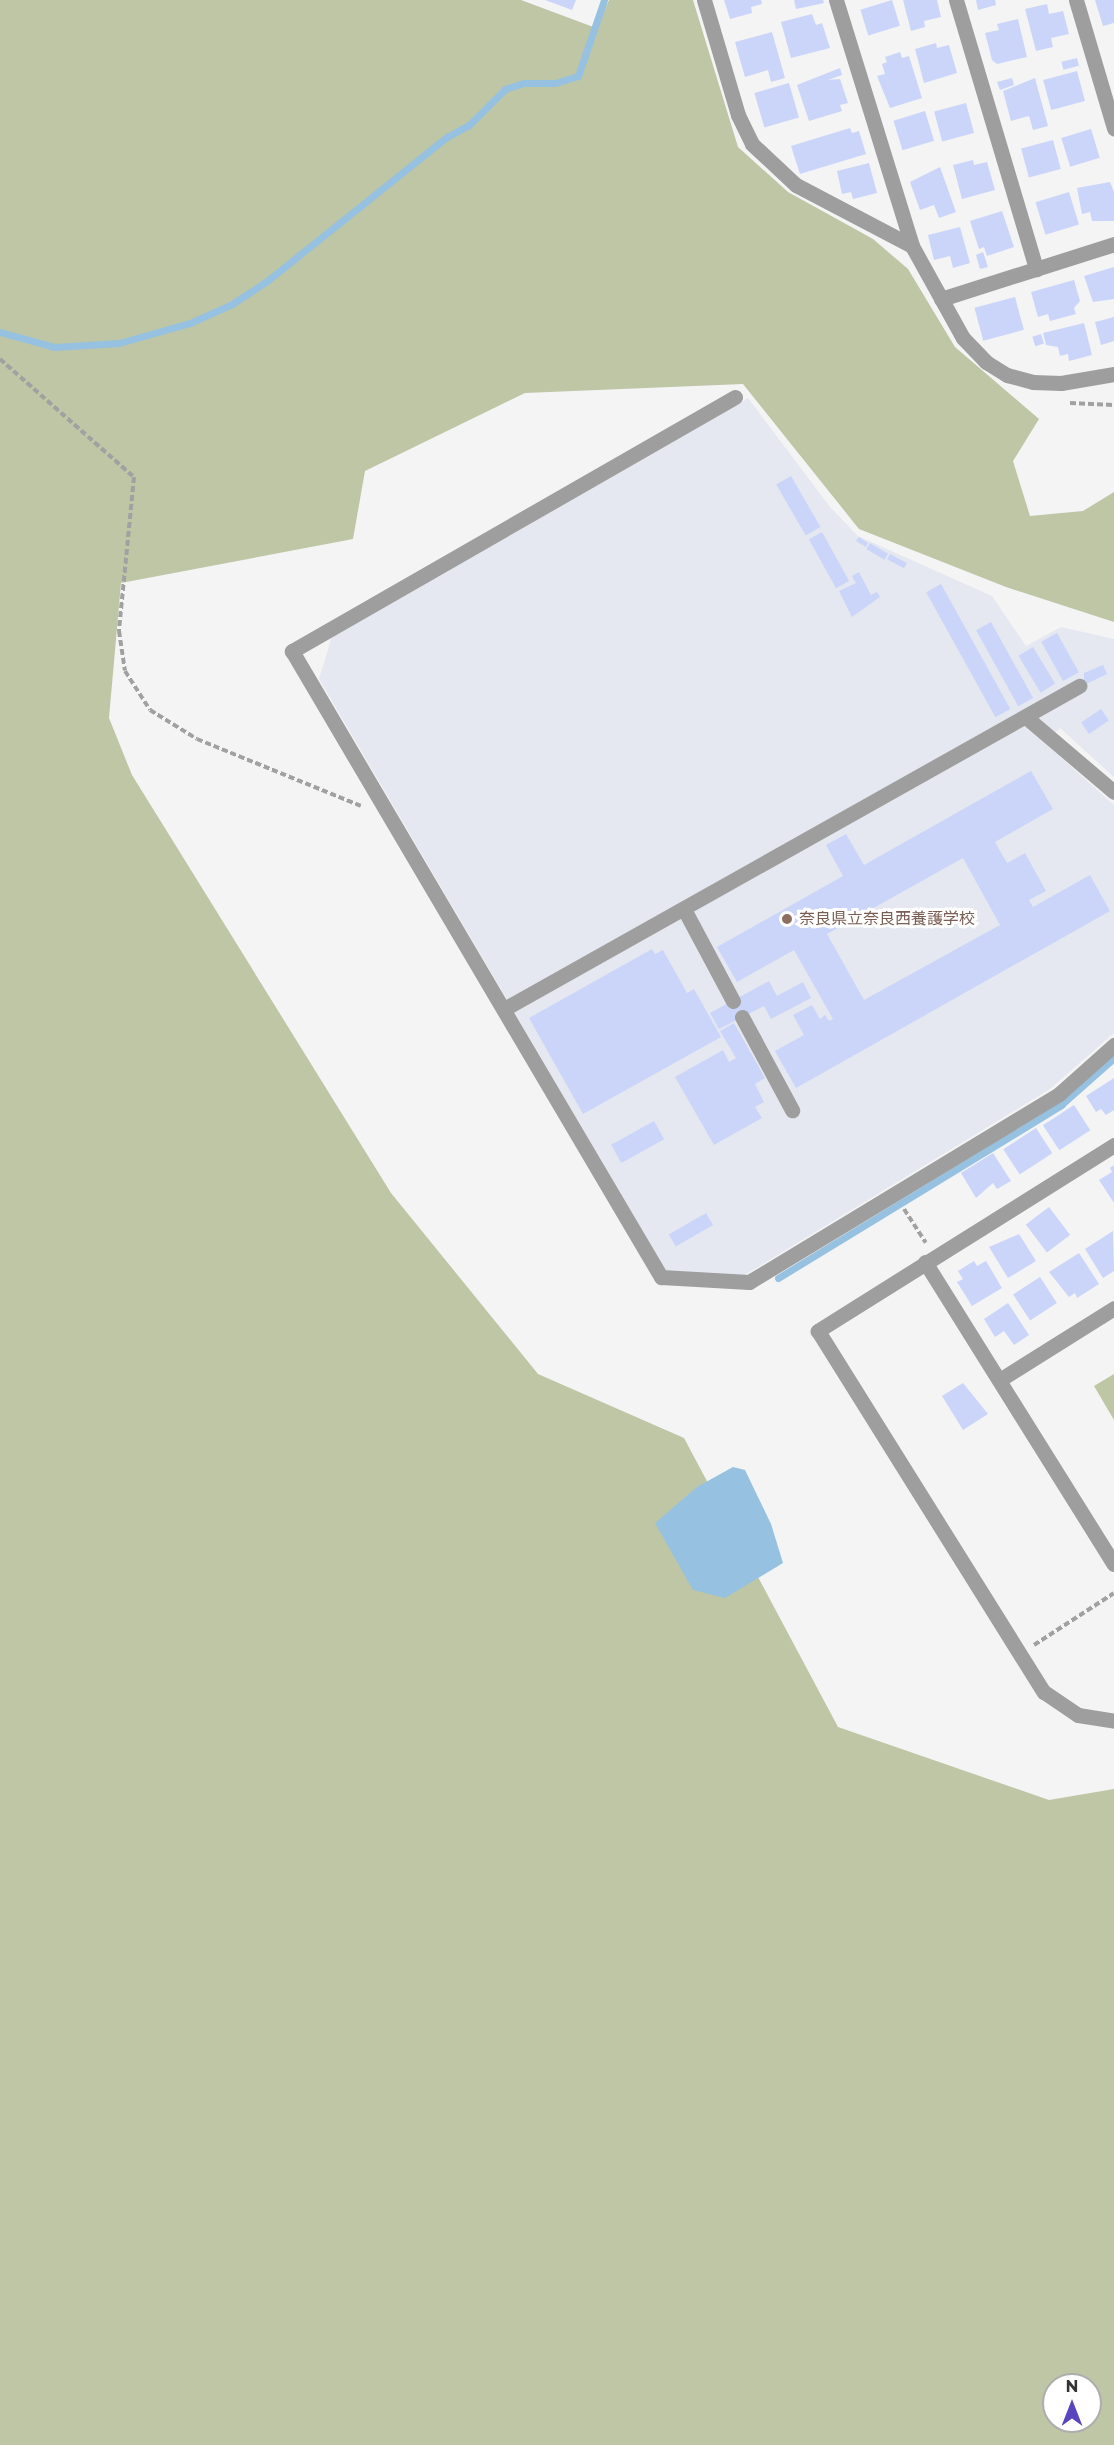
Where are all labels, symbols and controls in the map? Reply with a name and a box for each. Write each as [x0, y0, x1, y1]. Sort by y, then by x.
place label: 奈良県立奈良西養護学校 [799, 909, 975, 929]
marker: 奈良県立奈良西養護学校 [780, 912, 794, 926]
north arrow [1042, 2373, 1102, 2433]
text: N [1066, 2377, 1078, 2396]

